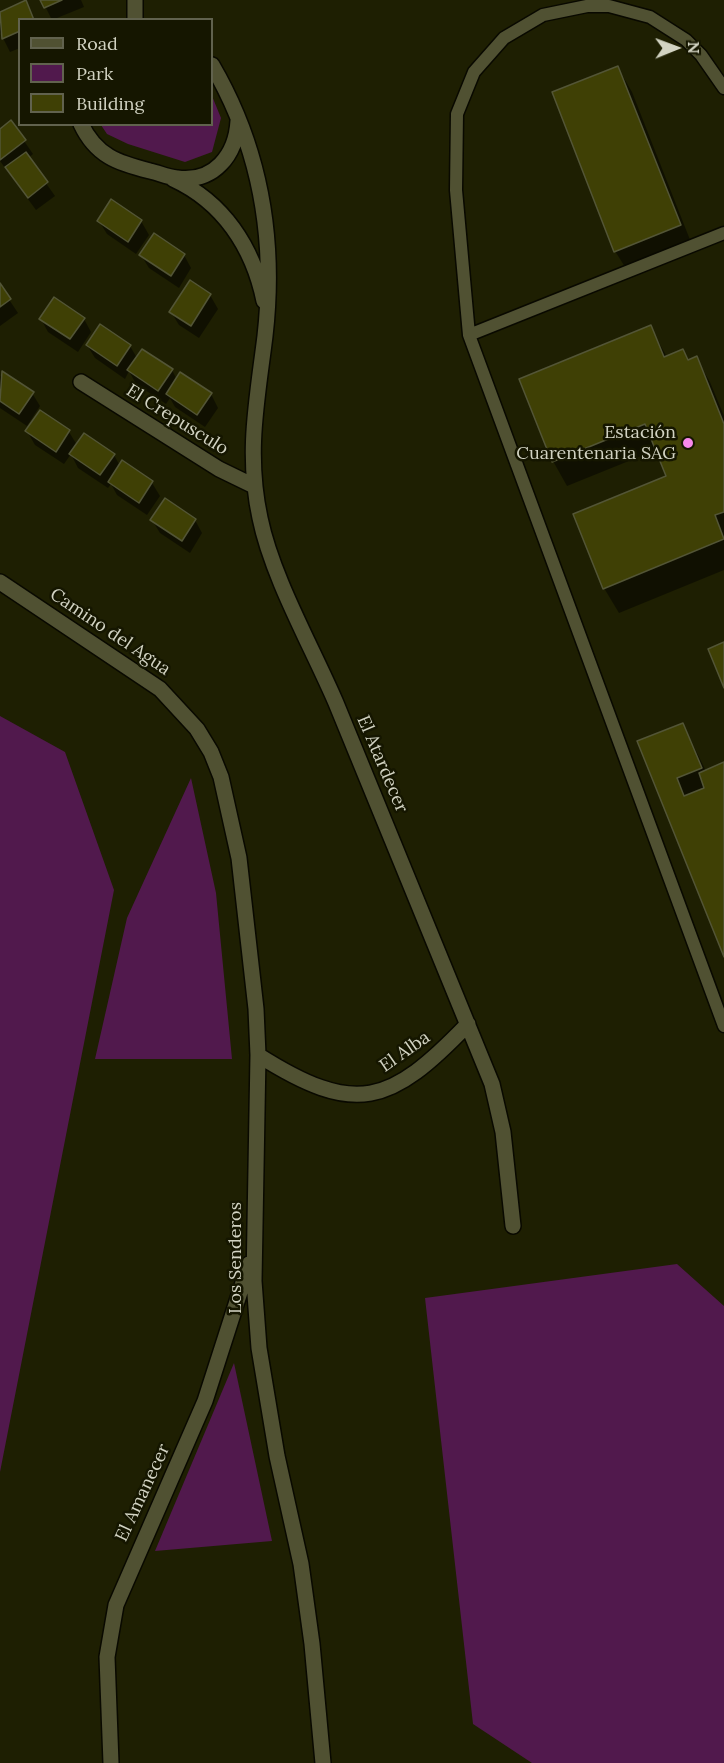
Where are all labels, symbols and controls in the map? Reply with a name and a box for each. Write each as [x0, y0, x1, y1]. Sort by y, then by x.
legend [18, 18, 213, 126]
north arrow [646, 18, 706, 78]
text: Road [76, 32, 118, 55]
text: N [684, 41, 704, 54]
text: Park [76, 62, 113, 85]
text: Building [76, 92, 144, 115]
street label: El Crepusculo [122, 380, 232, 460]
place label: Estación Cuarentenaria SAG [516, 422, 676, 464]
marker: Estación Cuarentenaria SAG [681, 436, 695, 450]
street label: Camino del Agua [46, 584, 174, 680]
street label: El Atardecer [352, 712, 412, 816]
street label: El Alba [376, 1027, 434, 1077]
street label: Los Senderos [225, 1202, 247, 1314]
street label: El Amanecer [111, 1441, 175, 1545]

